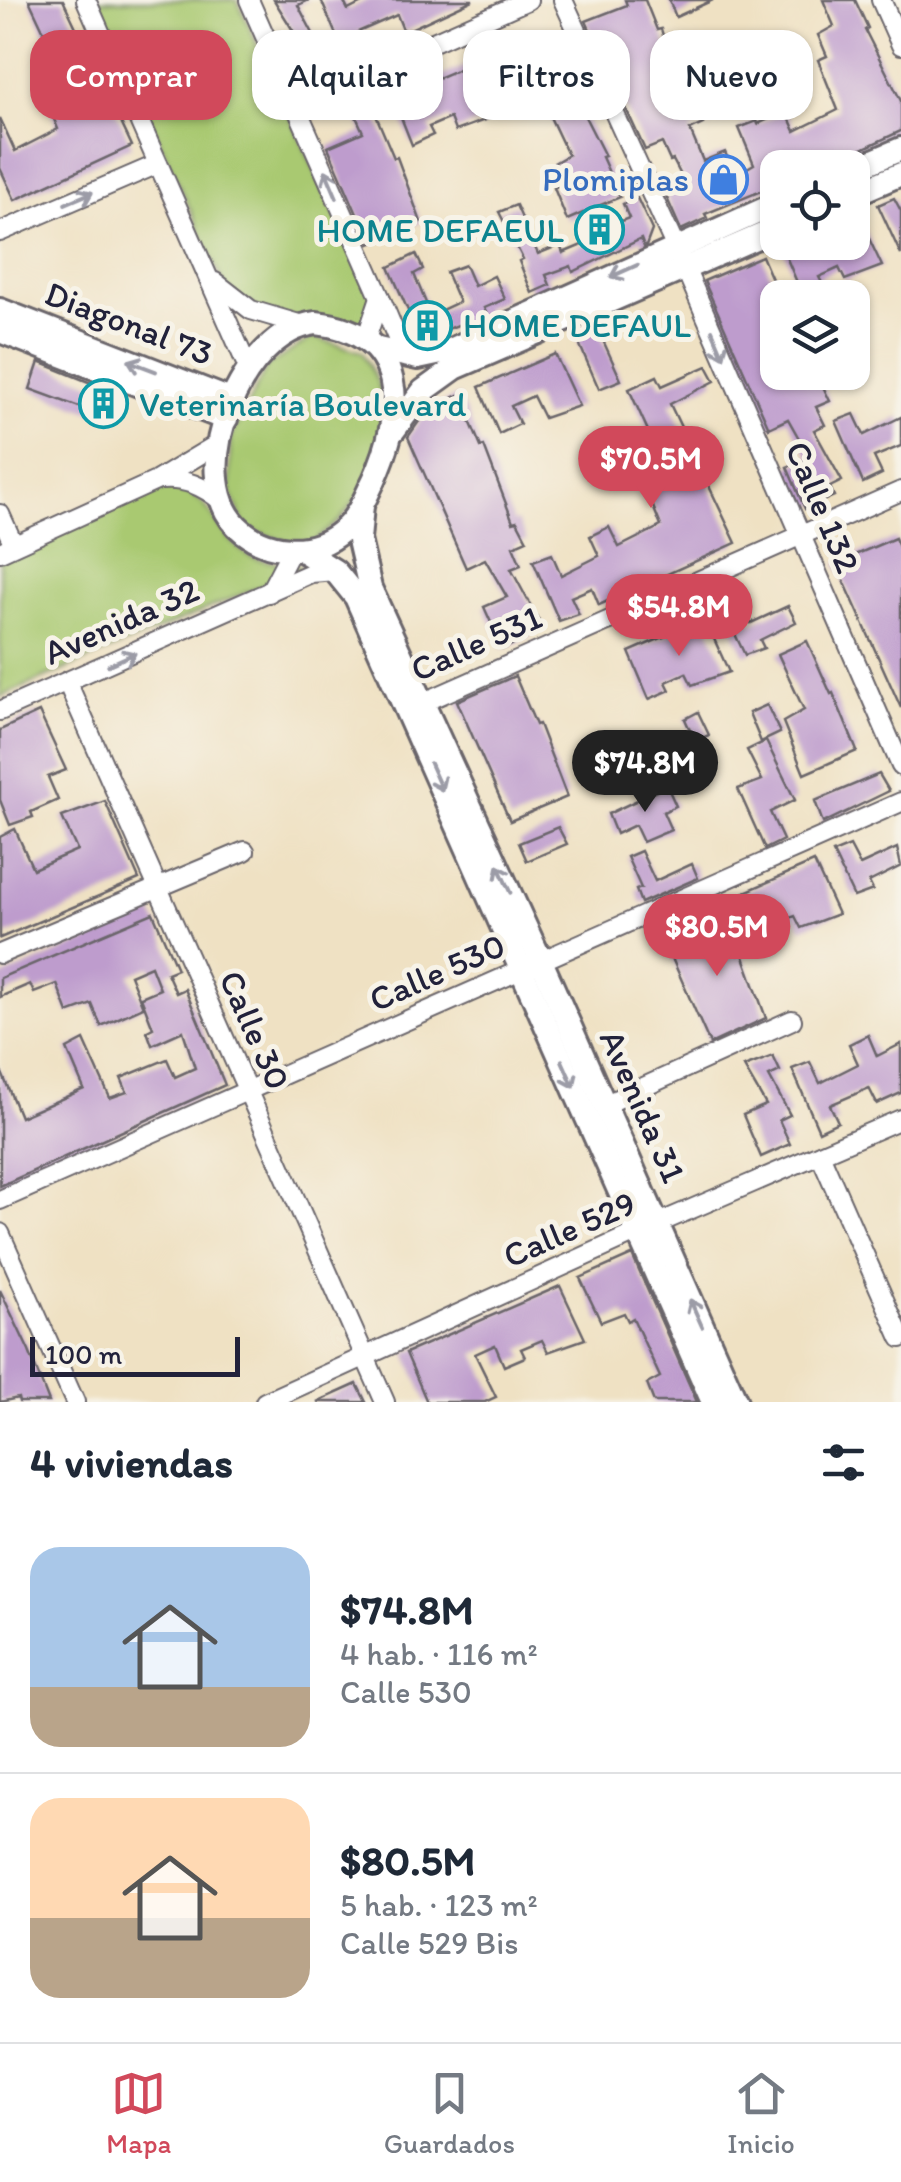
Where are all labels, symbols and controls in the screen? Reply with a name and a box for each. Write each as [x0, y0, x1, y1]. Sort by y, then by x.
chip: Comprar [30, 30, 232, 120]
chip: Alquilar [252, 30, 443, 120]
chip: Filtros [463, 30, 630, 120]
chip: Nuevo [650, 30, 813, 120]
map controls [760, 150, 870, 390]
button: locate [760, 150, 870, 260]
shop icon: Plomiplas [698, 153, 750, 205]
place label: Plomiplas [542, 158, 689, 200]
one-way arrow [321, 169, 339, 200]
one-way arrow [63, 188, 94, 206]
building icon: HOME DEFAEUL [573, 204, 625, 256]
place label: HOME DEFAEUL [316, 209, 564, 251]
one-way arrow [609, 263, 640, 281]
street label: Diagonal 73 [39, 272, 219, 374]
button: layers [760, 280, 870, 390]
building icon: HOME DEFAUL [402, 299, 454, 351]
place label: HOME DEFAUL [463, 304, 691, 346]
one-way arrow [710, 329, 728, 359]
one-way arrow [127, 355, 158, 373]
building icon: Veterinaría Boulevard [78, 378, 130, 430]
place label: Veterinaría Boulevard [139, 383, 467, 425]
pin: $70.5M [570, 426, 732, 511]
street label: Calle 132 [777, 435, 869, 579]
text: $70.5M [600, 439, 702, 477]
street label: Avenida 32 [37, 568, 205, 674]
pin: $54.8M [598, 574, 760, 659]
text: $54.8M [628, 587, 730, 625]
street label: Calle 531 [404, 596, 548, 690]
one-way arrow [106, 649, 137, 667]
pin: $74.8M [564, 730, 726, 815]
text: $74.8M [594, 743, 696, 781]
one-way arrow [428, 761, 446, 792]
one-way arrow [494, 864, 512, 895]
pin: $80.5M [636, 894, 798, 979]
text: $80.5M [665, 907, 769, 945]
street label: Calle 530 [363, 924, 511, 1020]
street label: Calle 30 [210, 964, 300, 1096]
street label: Avenida 31 [591, 1023, 695, 1189]
one-way arrow [560, 1058, 578, 1089]
street label: Calle 529 [496, 1181, 642, 1277]
one-way arrow [686, 1298, 704, 1329]
scale bar [30, 1332, 240, 1376]
text: 100 m [45, 1337, 122, 1371]
icon: filters [816, 1435, 871, 1490]
text: 4 viviendas [30, 1437, 233, 1488]
text: $74.8M [340, 1584, 474, 1635]
icon: home [110, 1587, 230, 1707]
text: 4 hab. · 116 m² [340, 1635, 538, 1673]
text: Calle 530 [340, 1673, 472, 1711]
text: $80.5M [340, 1835, 476, 1886]
icon: home [110, 1838, 230, 1958]
text: 5 hab. · 123 m² [340, 1886, 538, 1924]
text: Calle 529 Bis [340, 1924, 518, 1962]
tab: Mapa [106, 2066, 171, 2160]
tab: Guardados [384, 2066, 515, 2160]
tab: Inicio [727, 2066, 795, 2160]

